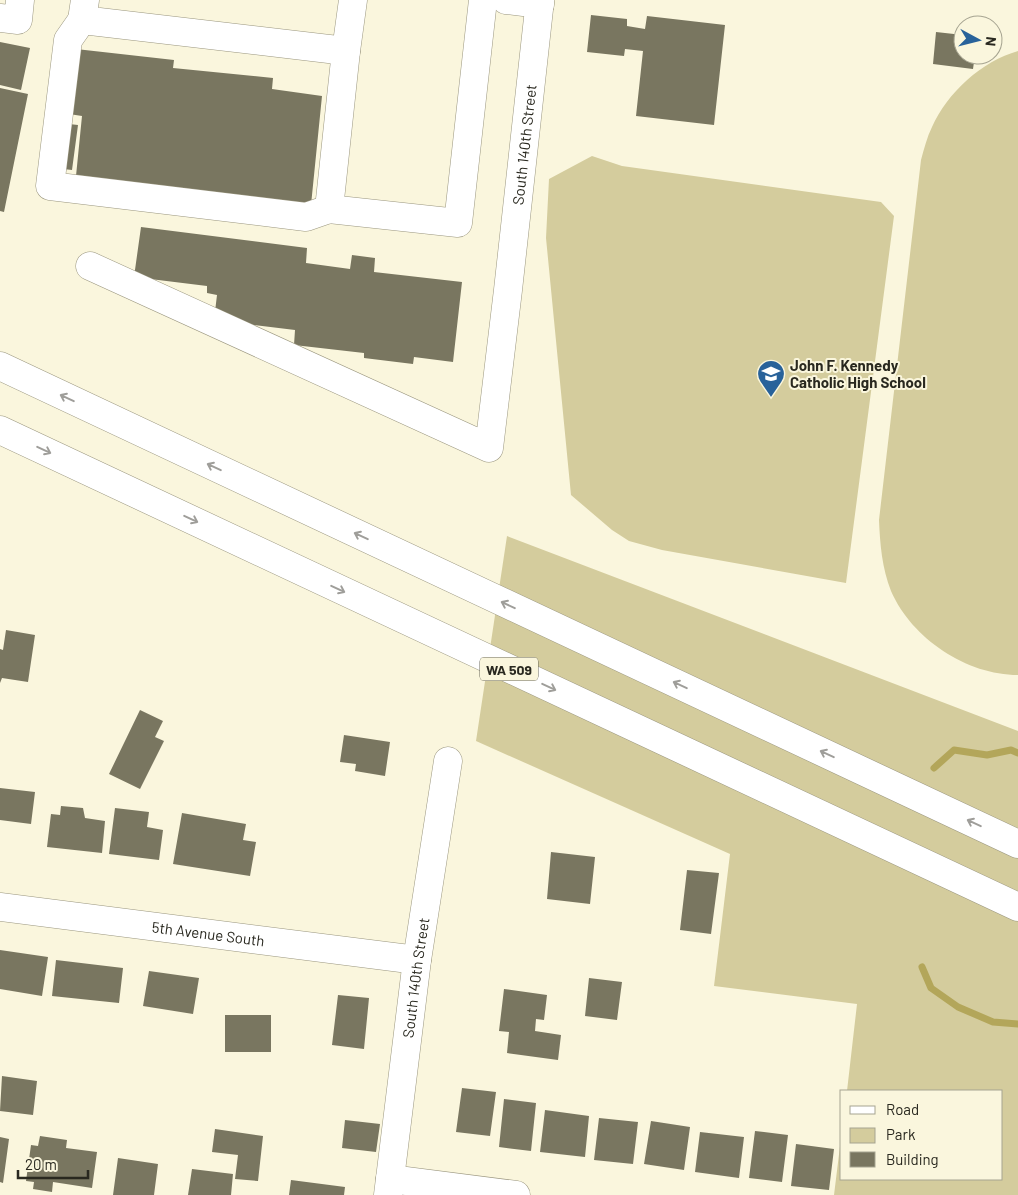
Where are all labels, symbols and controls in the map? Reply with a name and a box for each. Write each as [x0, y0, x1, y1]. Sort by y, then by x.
north arrow [953, 15, 1003, 65]
text: N [982, 36, 1000, 47]
street label: South 140th Street [508, 83, 540, 206]
place label: John F. Kennedy Catholic High School [790, 356, 926, 391]
school or university icon: John F. Kennedy Catholic High School [756, 359, 786, 398]
one-way arrow [60, 393, 75, 402]
one-way arrow [36, 446, 51, 456]
one-way arrow [207, 462, 222, 471]
one-way arrow [183, 515, 198, 525]
one-way arrow [354, 531, 369, 540]
one-way arrow [330, 584, 345, 594]
one-way arrow [501, 600, 516, 609]
road number: WA 509 [480, 658, 538, 681]
one-way arrow [673, 680, 688, 690]
one-way arrow [541, 683, 556, 693]
one-way arrow [820, 749, 835, 759]
one-way arrow [967, 818, 982, 828]
street label: South 140th Street [398, 916, 432, 1039]
street label: 5th Avenue South [151, 917, 266, 950]
legend [840, 1090, 1003, 1180]
text: Road [886, 1100, 919, 1118]
text: Park [886, 1125, 916, 1143]
scale bar [18, 1148, 88, 1180]
text: Building [886, 1150, 939, 1168]
text: 20 m [25, 1155, 57, 1173]

